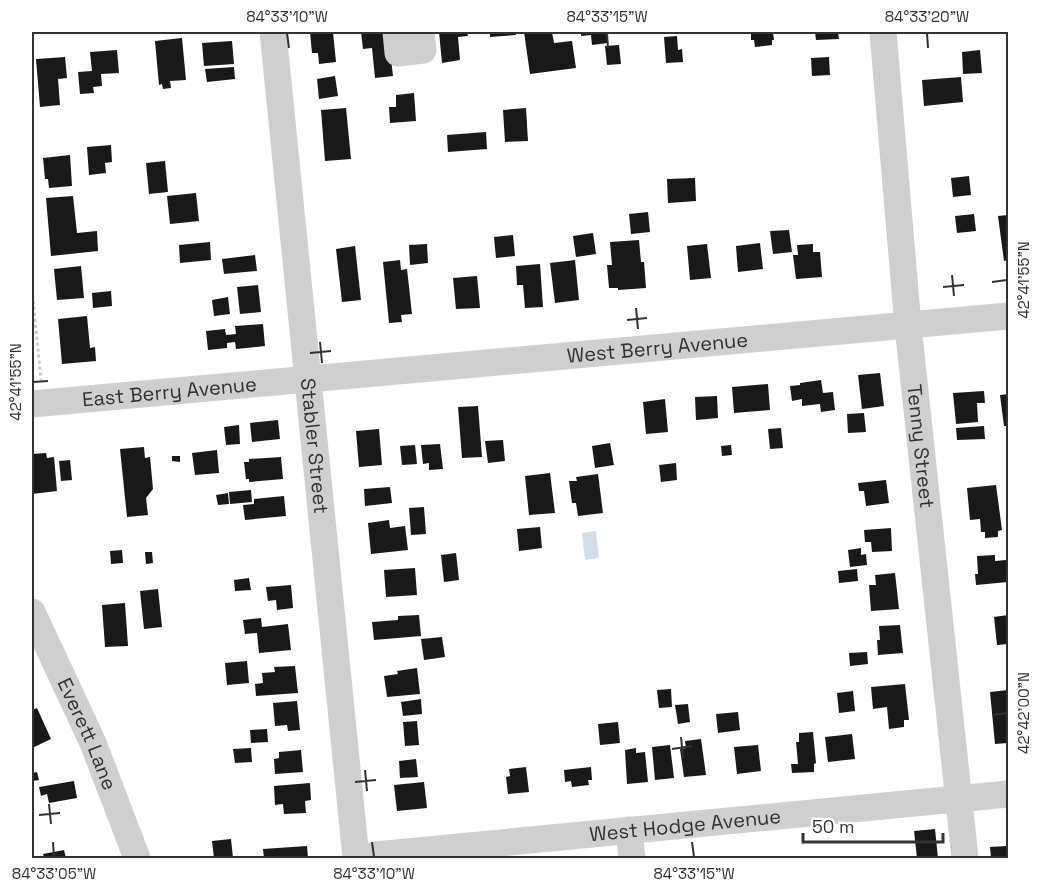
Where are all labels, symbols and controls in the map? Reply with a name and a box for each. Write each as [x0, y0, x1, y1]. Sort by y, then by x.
text: 84°33'10"W [246, 7, 328, 26]
text: 84°33'15"W [566, 7, 648, 26]
text: 84°33'20"W [885, 7, 969, 26]
text: 42°41'55"N [1014, 241, 1033, 319]
street label: West Berry Avenue [566, 326, 749, 369]
text: 42°41'55"N [6, 343, 25, 421]
street label: East Berry Avenue [81, 371, 258, 412]
street label: Stabler Street [295, 377, 334, 515]
street label: Tenny Street [901, 383, 940, 510]
text: 42°42'00"N [1014, 672, 1033, 754]
street label: Everett Lane [51, 674, 123, 794]
street label: West Hodge Avenue [588, 803, 782, 847]
scale bar [803, 806, 942, 844]
text: 50 m [812, 815, 854, 838]
text: 84°33'05"W [12, 864, 96, 883]
text: 84°33'10"W [333, 864, 415, 883]
text: 84°33'15"W [653, 864, 735, 883]

